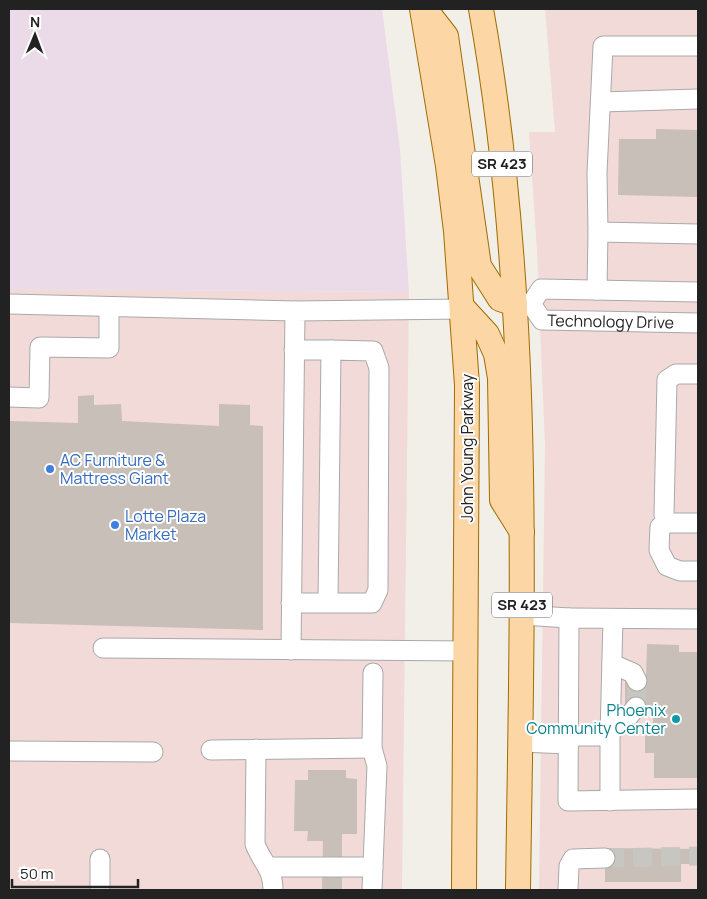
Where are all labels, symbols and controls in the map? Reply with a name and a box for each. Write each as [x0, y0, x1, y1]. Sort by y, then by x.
north arrow [10, 10, 60, 60]
text: N [30, 12, 40, 31]
road number: SR 423 [472, 152, 532, 176]
street label: Technology Drive [547, 309, 674, 334]
street label: John Young Parkway [456, 373, 478, 522]
place label: AC Furniture & Mattress Giant [60, 449, 169, 489]
marker: AC Furniture & Mattress Giant [44, 463, 56, 475]
place label: Lotte Plaza Market [125, 505, 206, 545]
marker: Lotte Plaza Market [109, 519, 121, 531]
road number: SR 423 [492, 592, 552, 618]
place label: Phoenix Community Center [526, 699, 667, 739]
marker: Phoenix Community Center [670, 713, 682, 725]
scale bar [12, 856, 139, 888]
text: 50 m [20, 863, 54, 884]

